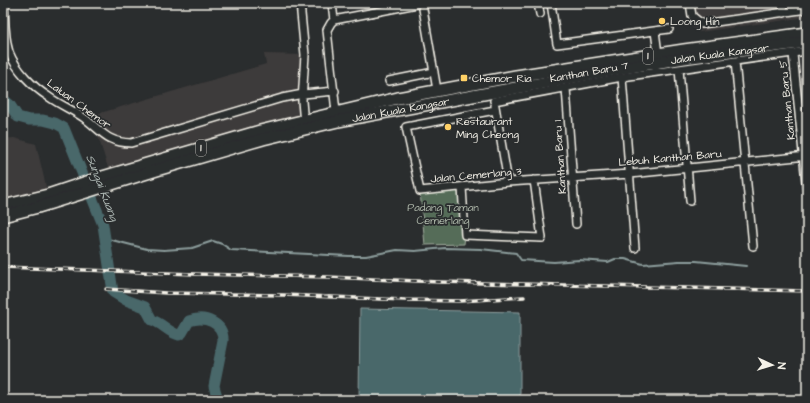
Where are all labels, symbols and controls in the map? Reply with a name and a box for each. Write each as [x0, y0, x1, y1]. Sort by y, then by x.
place label: Loong Hin [670, 14, 720, 30]
marker: Loong Hin [657, 16, 667, 26]
street label: Jalan Kuala Kangsar [669, 40, 770, 68]
road number: 1 [643, 48, 653, 64]
street label: Kanthan Baru 7 [549, 58, 630, 86]
street label: Kanthan Baru 5 [775, 59, 799, 141]
place label: Chemor Ria [472, 71, 532, 86]
marker: Chemor Ria [459, 73, 469, 83]
street label: Laluan Chemor [44, 76, 114, 132]
street label: Jalan Kuala Kangsar [351, 93, 451, 126]
place label: Restaurant Ming Cheong [456, 114, 519, 143]
street label: Kanthan Baru 1 [550, 119, 570, 194]
marker: Restaurant Ming Cheong [443, 122, 453, 132]
road number: 1 [196, 140, 206, 156]
street label: Lebuh Kanthan Baru [618, 146, 723, 170]
water label: Sungai Kuang [81, 152, 123, 225]
street label: Jalan Cemerlang 3 [430, 164, 523, 187]
park label: Padang Taman Cemerlang [407, 200, 479, 229]
north arrow [752, 345, 792, 385]
text: N [774, 362, 789, 370]

